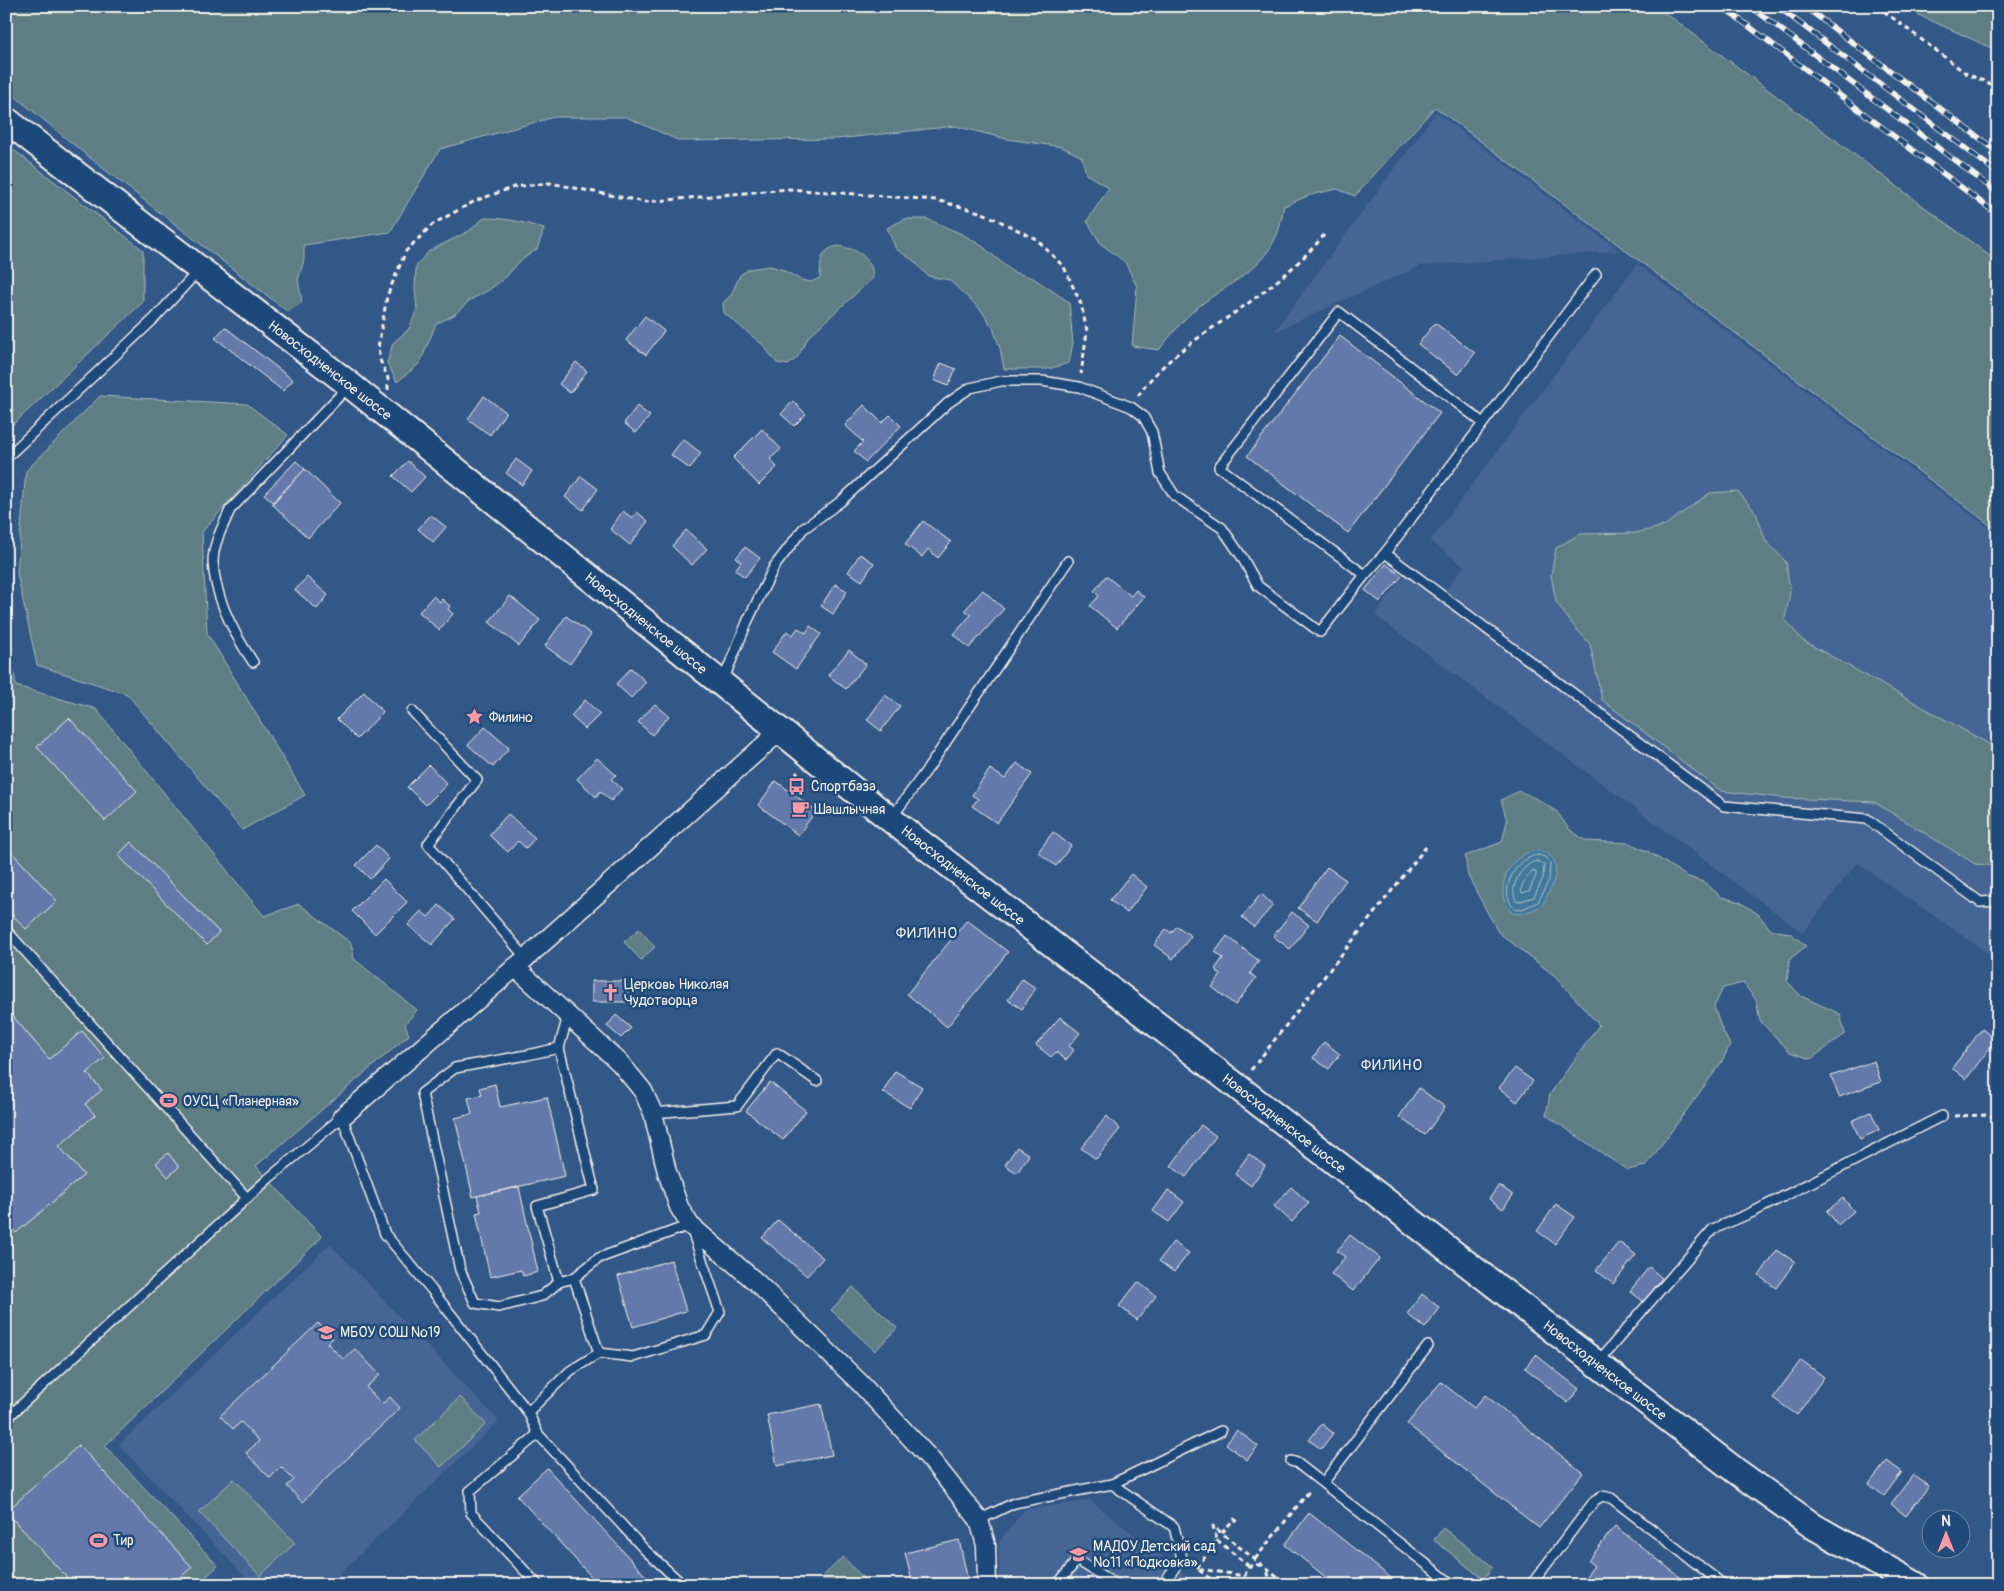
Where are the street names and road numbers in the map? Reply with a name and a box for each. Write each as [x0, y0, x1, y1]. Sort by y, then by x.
street label: Новосходненское шоссе [265, 317, 395, 424]
street label: Новосходненское шоссе [581, 569, 710, 678]
street label: Новосходненское шоссе [898, 822, 1028, 929]
street label: Новосходненское шоссе [1219, 1070, 1349, 1177]
street label: Новосходненское шоссе [1540, 1317, 1670, 1424]

